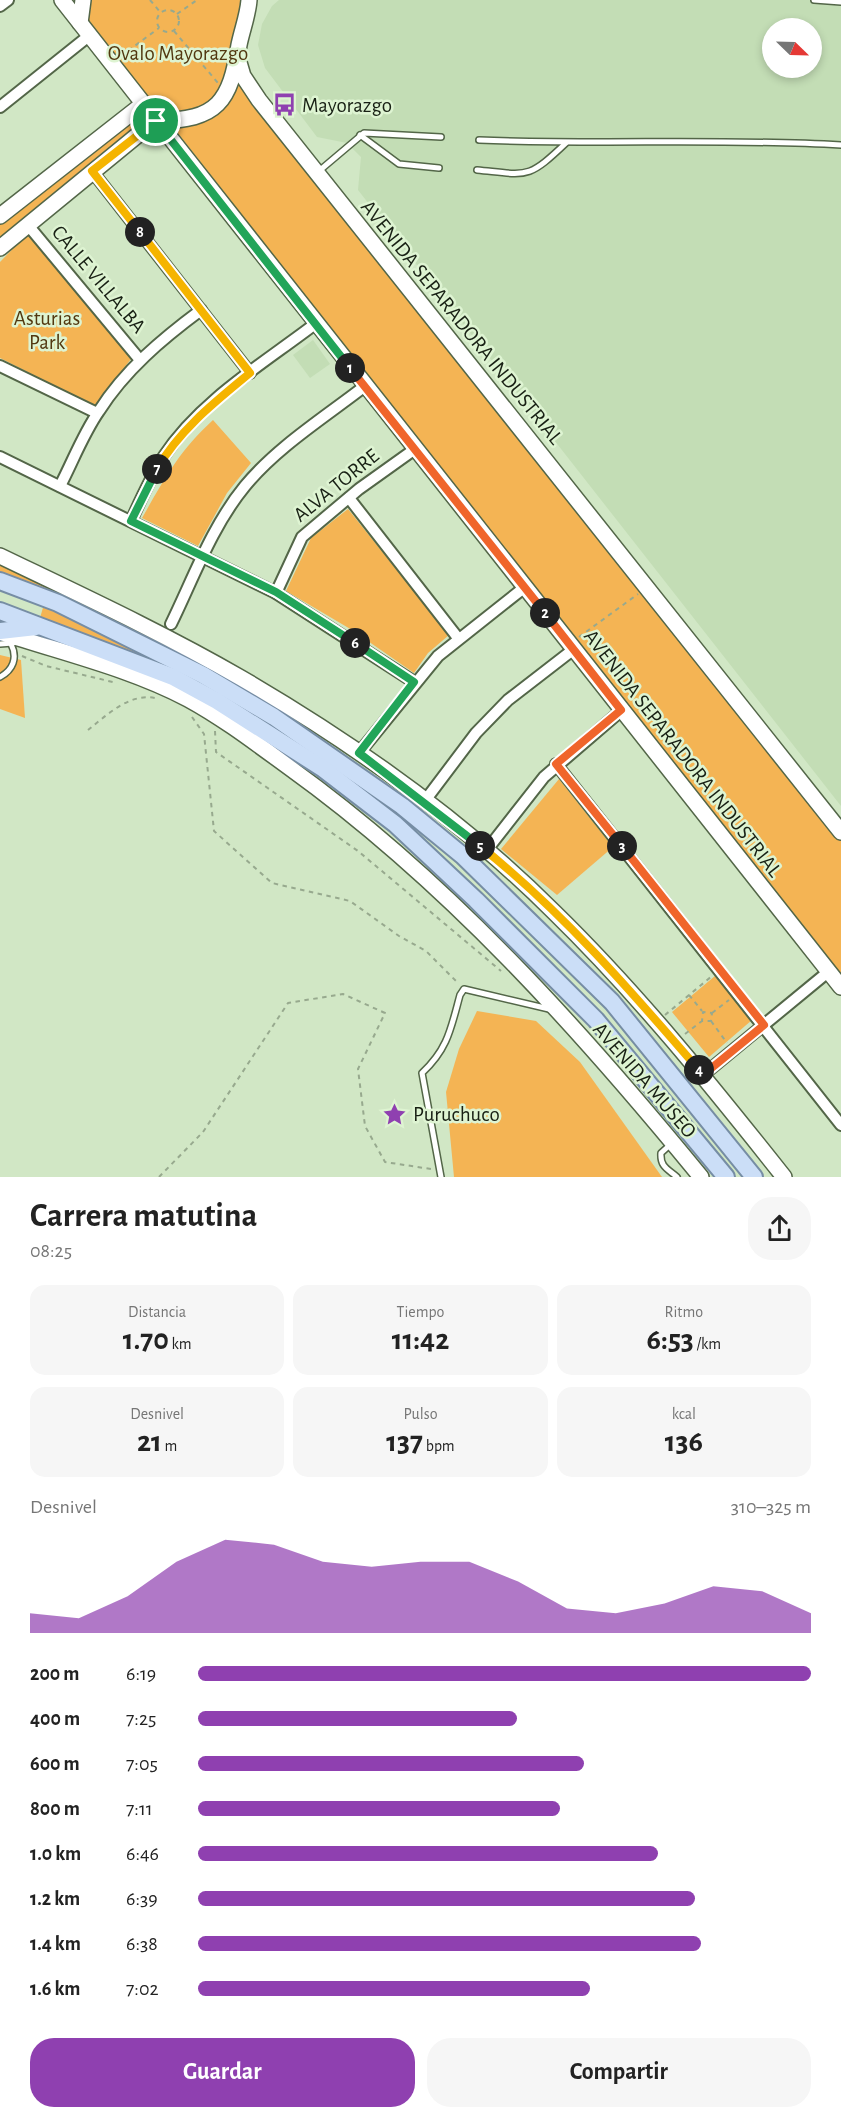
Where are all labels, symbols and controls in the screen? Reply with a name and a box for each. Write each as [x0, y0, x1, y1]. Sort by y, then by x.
north arrow [762, 18, 822, 78]
map controls [762, 18, 822, 78]
park label: Ovalo Mayorazgo [108, 43, 248, 64]
bus stop icon: Mayorazgo [271, 92, 297, 118]
pin [130, 95, 181, 146]
place label: Mayorazgo [302, 95, 392, 116]
icon: arrive [139, 104, 172, 137]
street label: AVENIDA SEPARADORA INDUSTRIAL [357, 196, 567, 448]
pin: 8 [125, 217, 155, 247]
street label: CALLE VILLALBA [48, 221, 150, 337]
text: 8 [136, 224, 144, 240]
park label: Asturias Park [14, 308, 80, 353]
pin: 1 [335, 353, 365, 383]
text: 1 [347, 360, 353, 376]
street label: ALVA TORRE [290, 445, 383, 526]
pin: 7 [142, 454, 172, 484]
text: 7 [154, 461, 160, 477]
pin: 2 [530, 598, 560, 628]
text: 2 [541, 605, 549, 621]
street label: AVENIDA SEPARADORA INDUSTRIAL [580, 626, 786, 881]
pin: 6 [340, 628, 370, 658]
text: 6 [351, 635, 359, 651]
pin: 5 [465, 831, 495, 861]
pin: 3 [607, 831, 637, 861]
text: 5 [477, 838, 483, 854]
text: 3 [619, 838, 625, 854]
street label: AVENIDA MUSEO [589, 1019, 700, 1142]
pin: 4 [684, 1055, 714, 1085]
text: 4 [695, 1062, 703, 1078]
place icon: Puruchuco [382, 1101, 408, 1127]
place label: Puruchuco [413, 1104, 500, 1125]
button: share [748, 1197, 811, 1260]
text: Carrera matutina [30, 1200, 257, 1233]
text: 08:25 [30, 1241, 72, 1261]
text: Distancia [128, 1304, 186, 1320]
text: Tiempo [397, 1304, 444, 1320]
text: Ritmo [665, 1304, 703, 1320]
text: 1.70 [123, 1325, 169, 1355]
text: 11:42 [392, 1325, 449, 1355]
text: 6:53 [647, 1325, 694, 1355]
text: km [169, 1336, 192, 1352]
text: /km [694, 1336, 721, 1352]
text: Desnivel [130, 1406, 184, 1422]
text: Pulso [404, 1406, 437, 1422]
text: kcal [672, 1406, 696, 1422]
text: 21 [137, 1427, 162, 1457]
text: 137 [386, 1427, 423, 1457]
text: 136 [665, 1427, 703, 1457]
text: m [162, 1438, 177, 1454]
text: bpm [423, 1438, 455, 1454]
text: Desnivel [30, 1497, 97, 1517]
text: 310–325 m [731, 1497, 811, 1517]
text: 200 m [30, 1664, 79, 1684]
text: 6:19 [126, 1664, 156, 1684]
text: 400 m [30, 1709, 80, 1729]
text: 7:25 [126, 1709, 156, 1729]
text: 600 m [30, 1754, 80, 1774]
text: 7:05 [126, 1754, 158, 1774]
text: 800 m [30, 1799, 80, 1819]
text: 7:11 [126, 1799, 153, 1819]
text: 1.0 km [30, 1844, 81, 1864]
text: 6:46 [126, 1844, 159, 1864]
text: 1.2 km [30, 1889, 80, 1909]
text: 6:39 [126, 1889, 158, 1909]
text: 1.4 km [30, 1934, 81, 1954]
text: 6:38 [126, 1934, 158, 1954]
text: 1.6 km [30, 1979, 81, 1999]
text: 7:02 [126, 1979, 159, 1999]
button: Guardar [30, 2038, 415, 2107]
button: Compartir [427, 2038, 811, 2107]

